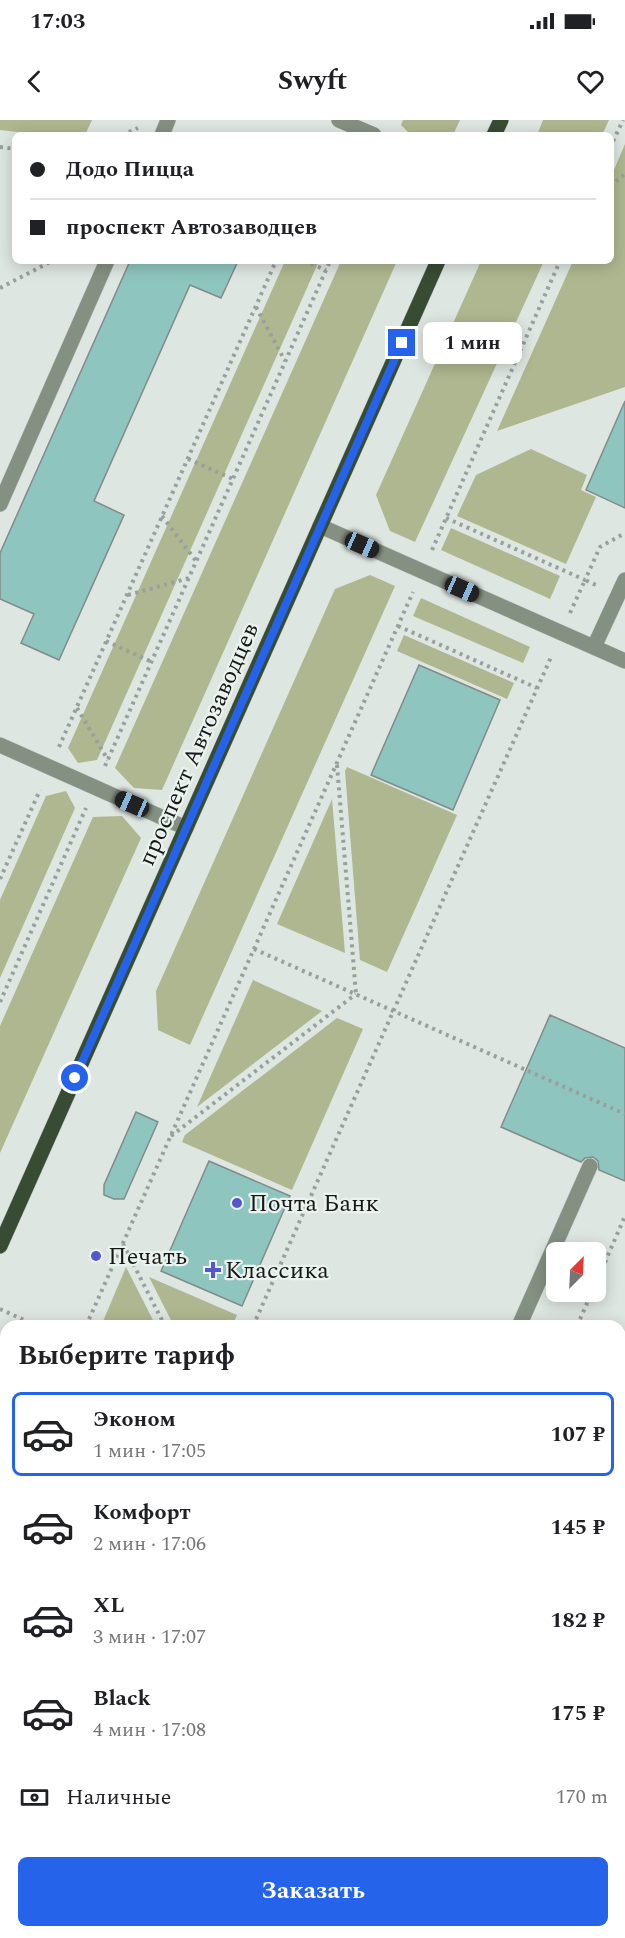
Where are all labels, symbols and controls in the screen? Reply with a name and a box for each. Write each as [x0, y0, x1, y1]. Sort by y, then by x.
text: 17:03 [30, 5, 85, 38]
text: Swyft [278, 60, 347, 102]
icon: back [18, 65, 51, 98]
icon: heart [574, 65, 607, 98]
text: Додо Пицца [66, 153, 194, 186]
text: проспект Автозаводцев [66, 211, 317, 244]
callout: 1 мин [423, 322, 522, 364]
text: 1 мин [444, 328, 501, 358]
route end [388, 329, 415, 356]
car [342, 529, 382, 561]
car [442, 573, 482, 605]
street label: проспект Автозаводцев [129, 617, 269, 872]
car [112, 788, 152, 820]
route start [61, 1064, 88, 1091]
place label: Почта Банк [249, 1186, 379, 1222]
marker: Почта Банк [230, 1196, 244, 1210]
place label: Печать [108, 1239, 187, 1275]
north arrow [546, 1242, 606, 1302]
map controls [546, 1242, 606, 1302]
marker: Печать [89, 1249, 103, 1263]
place label: Классика [225, 1253, 329, 1289]
marker: Классика [206, 1263, 220, 1277]
text: Выберите тариф [18, 1335, 235, 1377]
text: Эконом [93, 1403, 176, 1436]
icon: car [21, 1407, 75, 1461]
text: 107 ₽ [550, 1418, 605, 1451]
text: 1 мин · 17:05 [93, 1436, 206, 1466]
text: Комфорт [93, 1496, 191, 1529]
icon: car [21, 1500, 75, 1554]
text: 145 ₽ [550, 1511, 605, 1544]
text: 2 мин · 17:06 [93, 1529, 206, 1559]
text: XL [93, 1589, 124, 1622]
icon: car [21, 1593, 75, 1647]
text: 182 ₽ [550, 1604, 605, 1637]
text: 3 мин · 17:07 [93, 1622, 206, 1652]
text: Black [93, 1682, 151, 1715]
icon: car [21, 1686, 75, 1740]
text: 175 ₽ [550, 1697, 605, 1730]
text: 4 мин · 17:08 [93, 1715, 206, 1745]
icon: cash [18, 1781, 51, 1814]
text: Наличные [66, 1781, 171, 1814]
text: 170 m [556, 1782, 608, 1812]
button: Заказать [18, 1857, 608, 1926]

